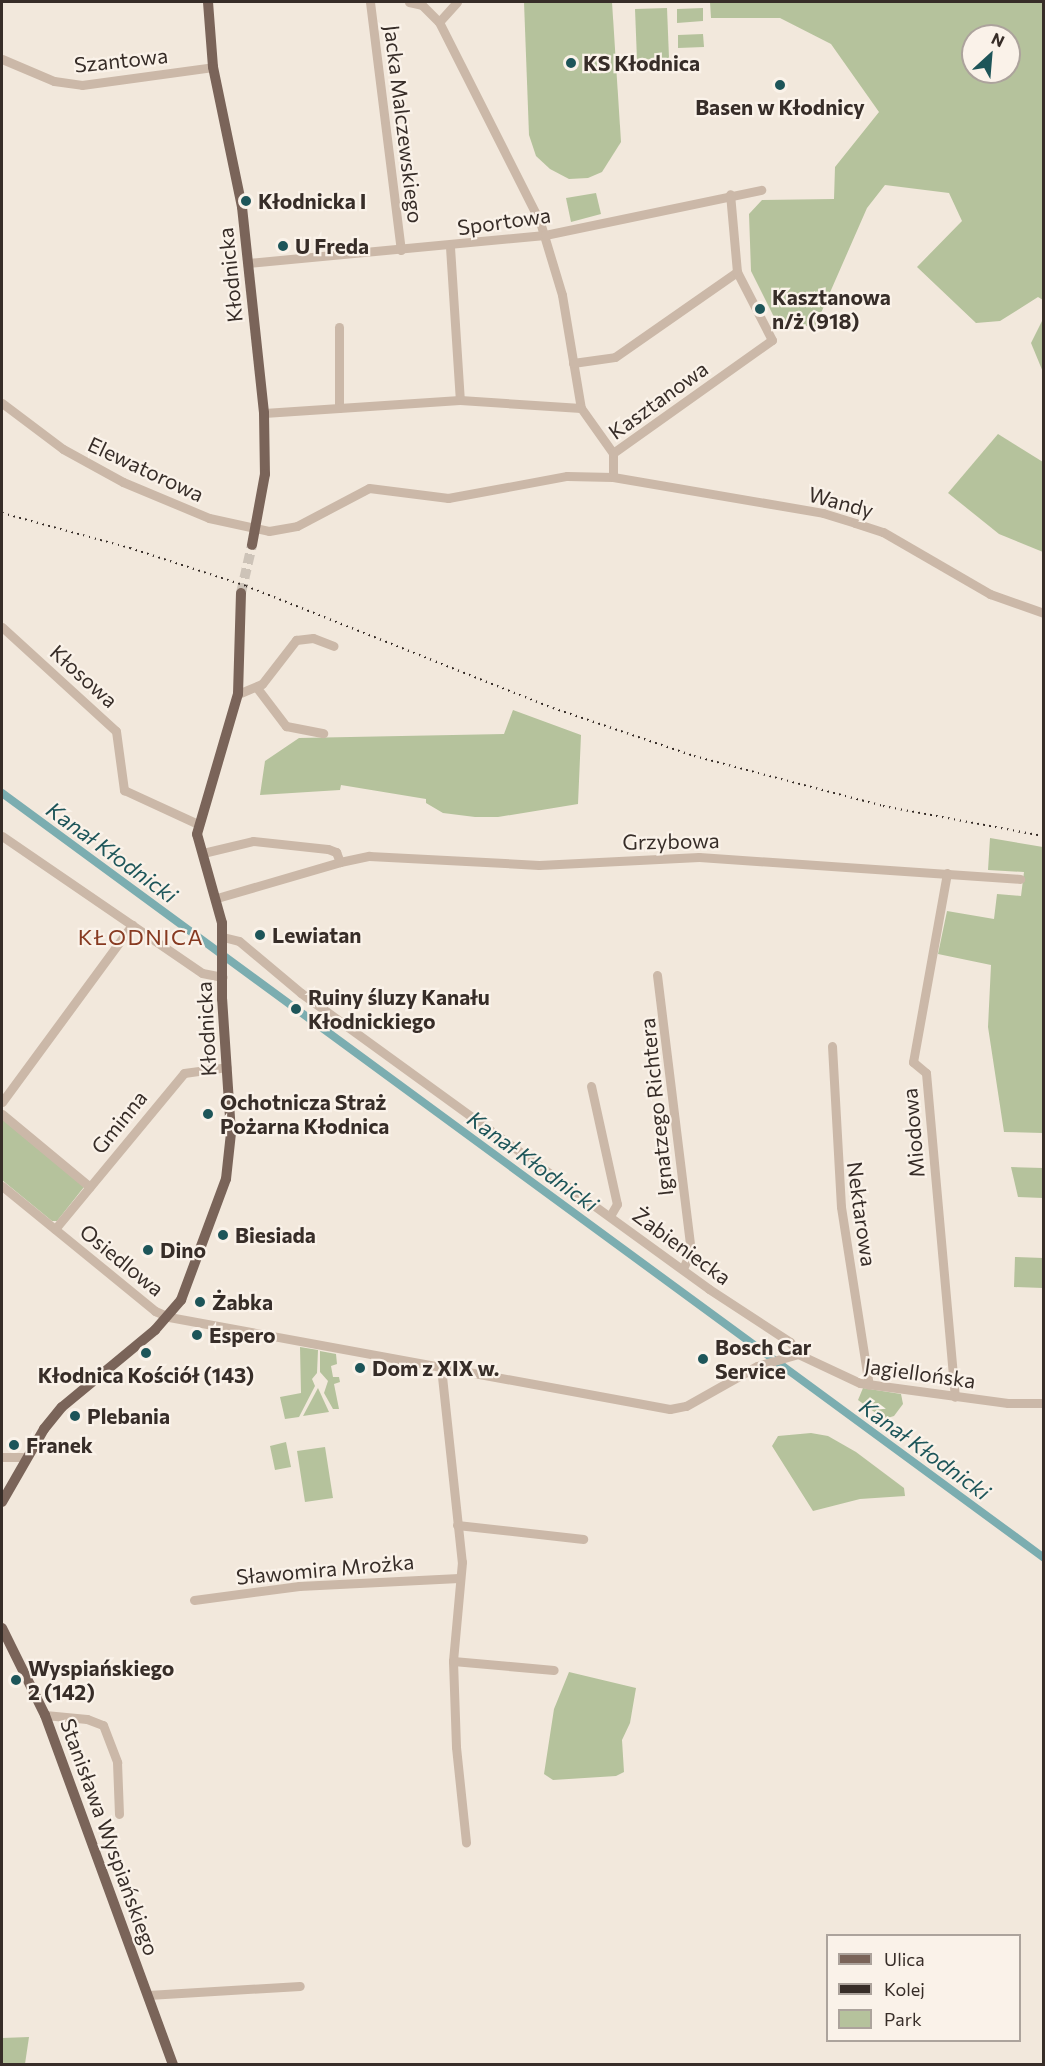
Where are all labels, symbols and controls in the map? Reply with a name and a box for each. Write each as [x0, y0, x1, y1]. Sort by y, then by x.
street label: Jacka Malczewskiego [379, 23, 429, 225]
north arrow [961, 24, 1021, 84]
text: N [989, 28, 1008, 50]
street label: Szantowa [73, 43, 169, 77]
place label: KS Kłodnica [583, 50, 700, 76]
marker: KS Kłodnica [564, 56, 578, 70]
marker: Basen w Kłodnicy [773, 78, 787, 92]
place label: Basen w Kłodnicy [695, 94, 865, 120]
place label: Kłodnicka I [258, 188, 366, 214]
marker: Kłodnicka I [239, 194, 253, 208]
street label: Sportowa [456, 202, 552, 240]
street label: Kłodnicka [212, 226, 248, 324]
place label: U Freda [295, 233, 369, 259]
marker: U Freda [276, 239, 290, 253]
place label: Kasztanowa n/ż (918) [772, 284, 891, 334]
marker: Kasztanowa n/ż (918) [753, 302, 767, 316]
street label: Kasztanowa [603, 356, 713, 444]
street label: Elewatorowa [84, 431, 208, 507]
street label: Wandy [806, 481, 876, 523]
street label: Kłosowa [45, 639, 123, 713]
water label: Kanał Kłodnicki [42, 796, 182, 908]
street label: Grzybowa [622, 828, 720, 854]
place label: Lewiatan [272, 922, 361, 948]
district label: KŁODNICA [78, 924, 204, 950]
marker: Lewiatan [253, 928, 267, 942]
street label: Kłodnicka [191, 981, 221, 1077]
place label: Ruiny śluzy Kanału Kłodnickiego [308, 984, 490, 1034]
marker: Ruiny śluzy Kanału Kłodnickiego [289, 1002, 303, 1016]
street label: Ignatzego Richtera [634, 1017, 678, 1197]
street label: Gminna [86, 1085, 152, 1159]
street label: Miodowa [897, 1087, 929, 1179]
place label: Ochotnicza Straż Pożarna Kłodnica [220, 1089, 389, 1139]
water label: Kanał Kłodnicki [463, 1105, 603, 1217]
marker: Ochotnicza Straż Pożarna Kłodnica [201, 1107, 215, 1121]
street label: Nektarowa [842, 1160, 882, 1268]
street label: Żabieniecka [628, 1202, 736, 1290]
street label: Osiedlowa [75, 1219, 169, 1301]
place label: Biesiada [235, 1222, 316, 1248]
marker: Biesiada [216, 1228, 230, 1242]
place label: Dino [160, 1237, 206, 1263]
marker: Dino [141, 1243, 155, 1257]
place label: Żabka [212, 1289, 273, 1315]
marker: Żabka [193, 1295, 207, 1309]
place label: Espero [209, 1322, 276, 1348]
marker: Espero [190, 1328, 204, 1342]
place label: Bosch Car Service [715, 1334, 811, 1384]
marker: Kłodnica Kościół (143) [139, 1346, 153, 1360]
marker: Bosch Car Service [696, 1352, 710, 1366]
street label: Jagiellońska [863, 1353, 977, 1393]
place label: Dom z XIX w. [372, 1355, 499, 1381]
marker: Dom z XIX w. [353, 1361, 367, 1375]
place label: Kłodnica Kościół (143) [38, 1362, 254, 1388]
water label: Kanał Kłodnicki [855, 1393, 995, 1505]
place label: Plebania [87, 1403, 170, 1429]
marker: Plebania [68, 1409, 82, 1423]
place label: Franek [26, 1432, 93, 1458]
marker: Franek [7, 1438, 21, 1452]
street label: Sławomira Mrożka [235, 1549, 415, 1589]
place label: Wyspiańskiego 2 (142) [28, 1655, 174, 1705]
marker: Wyspiańskiego 2 (142) [9, 1673, 23, 1687]
street label: Stanisława Wyspiańskiego [55, 1715, 165, 1959]
legend [826, 1934, 1021, 2042]
text: Ulica [884, 1948, 925, 1970]
text: Kolej [884, 1978, 925, 2000]
text: Park [884, 2008, 922, 2030]

